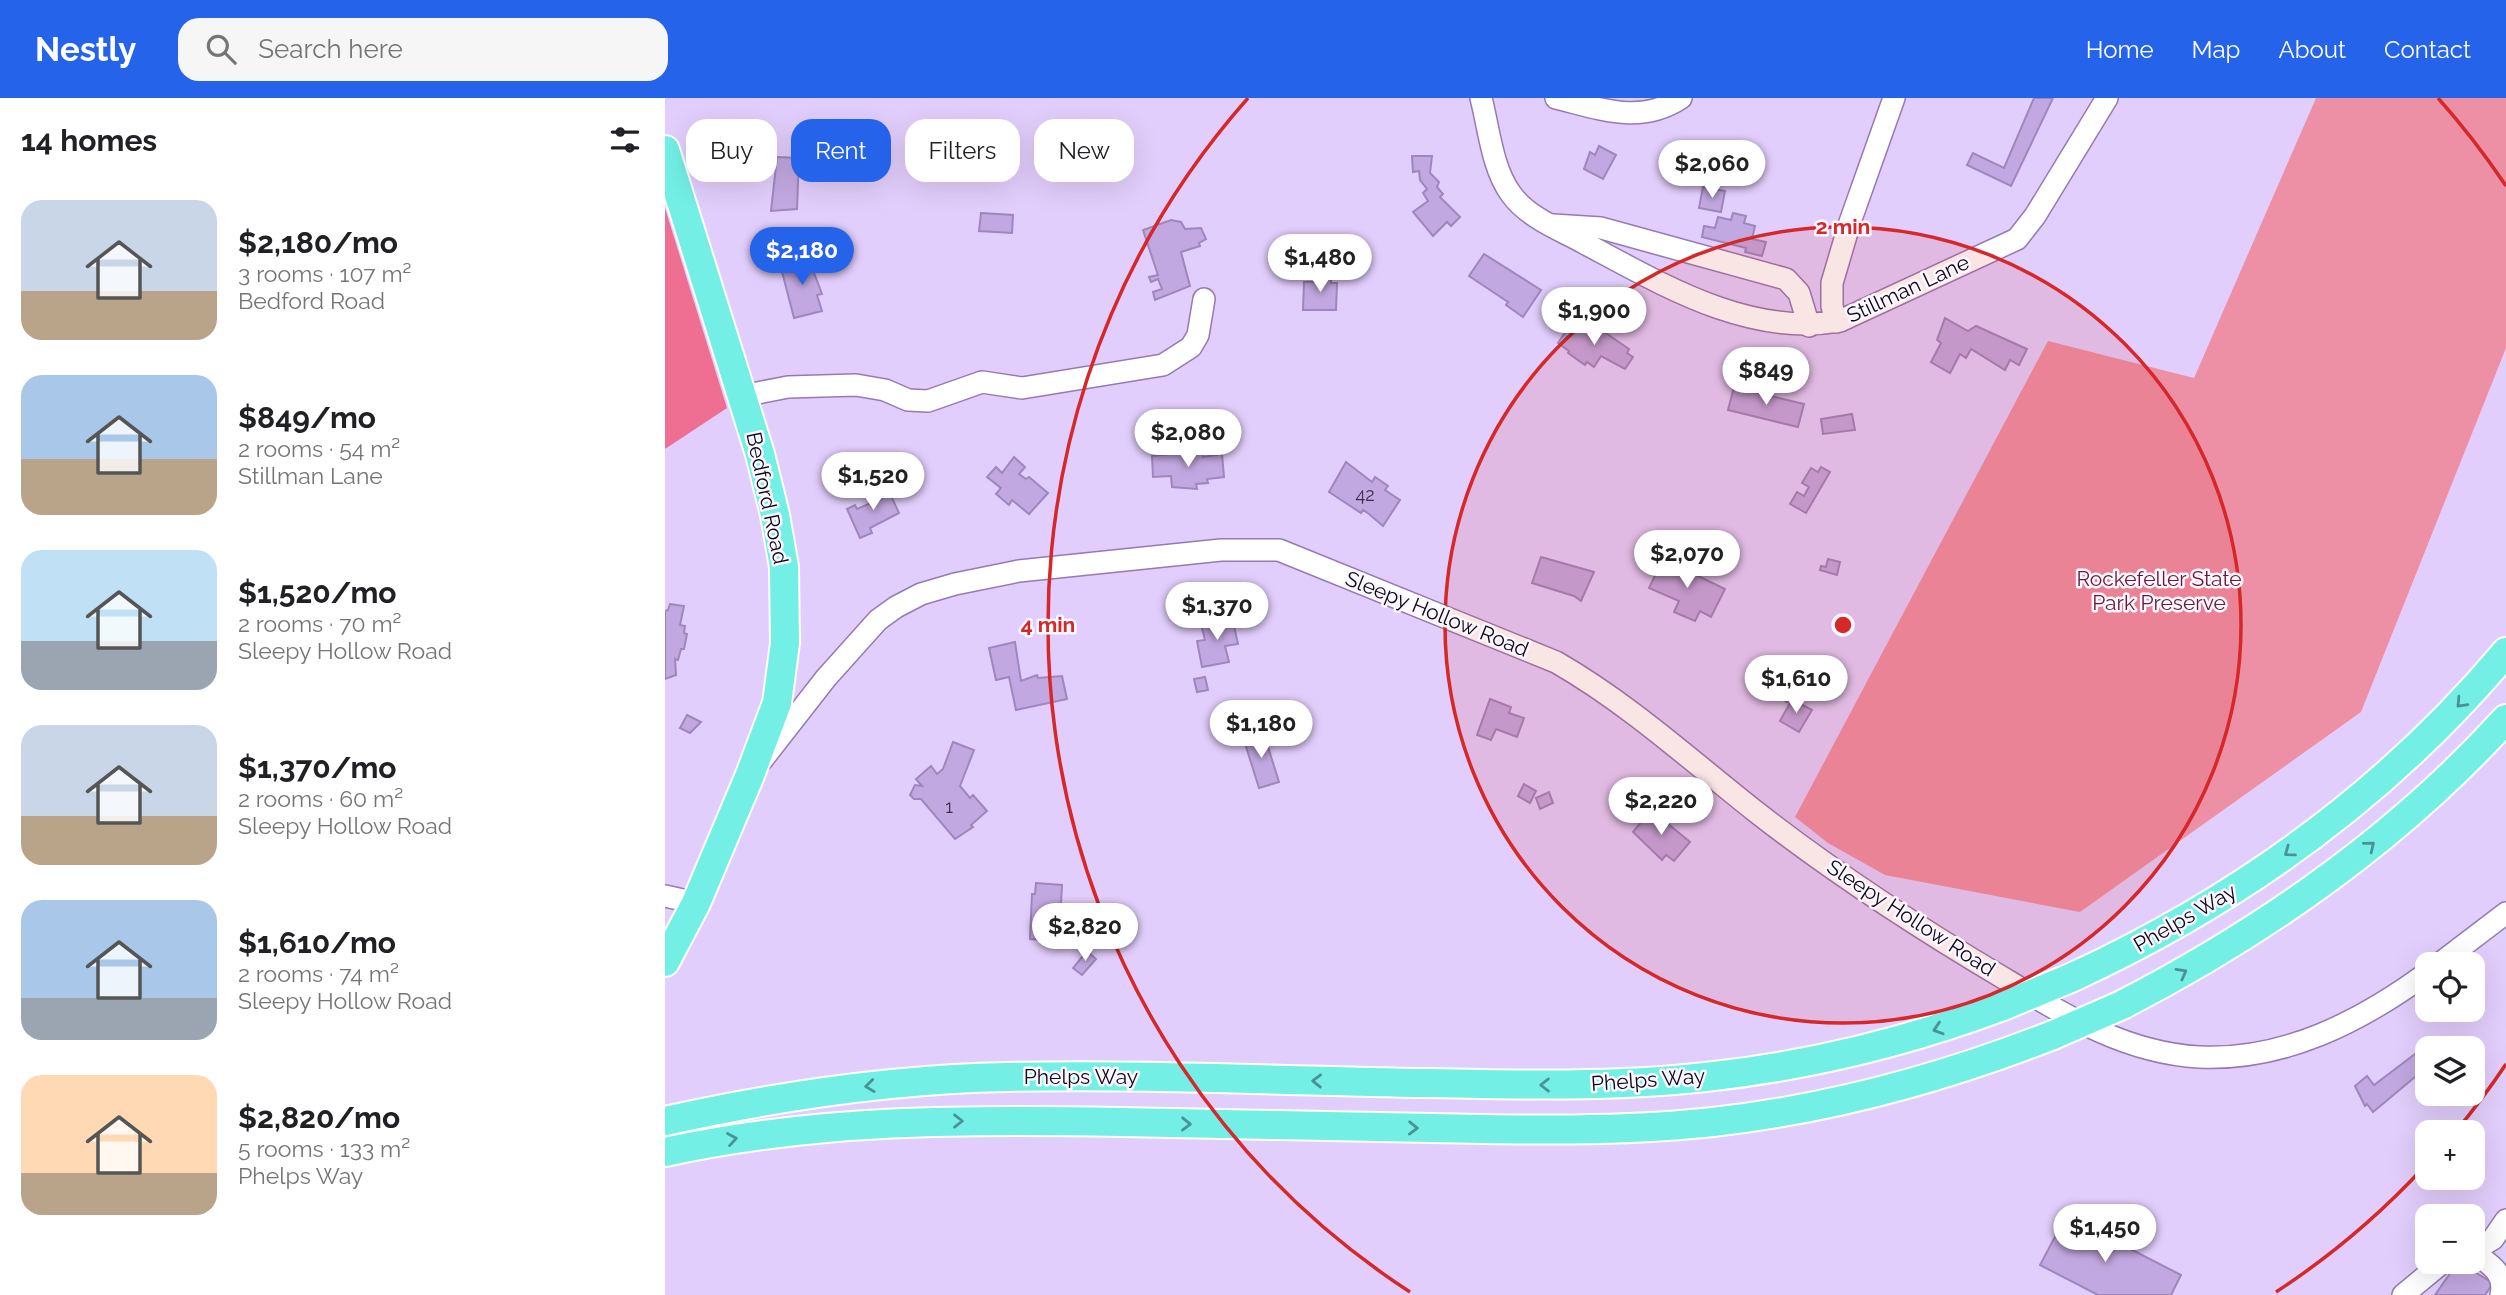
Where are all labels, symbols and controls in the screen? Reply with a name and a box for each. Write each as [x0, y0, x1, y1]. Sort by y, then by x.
search box [178, 18, 668, 81]
text: Nestly [35, 30, 136, 69]
icon: search [202, 30, 240, 68]
text: Search here [258, 34, 403, 64]
text: Home [2086, 35, 2154, 64]
text: Map [2192, 35, 2240, 64]
text: About [2278, 35, 2346, 64]
text: Contact [2384, 35, 2471, 64]
chip: Buy [686, 119, 777, 182]
chip: Rent [791, 119, 891, 182]
chip: Filters [905, 119, 1020, 182]
chip: New [1034, 119, 1134, 182]
icon: filters [606, 121, 644, 159]
text: 14 homes [21, 123, 157, 158]
pin: $2,060 [1655, 140, 1769, 200]
text: $2,060 [1674, 149, 1750, 176]
text: 2 min [1816, 214, 1870, 239]
text: $2,180/mo [238, 225, 398, 260]
icon: home [77, 228, 161, 312]
pin: $2,180 [745, 228, 859, 287]
pin: $1,480 [1263, 234, 1377, 294]
text: $2,180 [766, 236, 838, 263]
text: $1,480 [1284, 243, 1356, 270]
street label: Stillman Lane [1843, 249, 1973, 328]
text: 3 rooms · 107 m² [238, 260, 412, 287]
text: Bedford Road [238, 287, 385, 314]
pin: $1,900 [1537, 288, 1651, 347]
text: $1,900 [1557, 296, 1631, 323]
pin: $849 [1725, 348, 1807, 407]
text: $849 [1738, 356, 1794, 383]
text: $849/mo [238, 400, 376, 435]
icon: home [77, 403, 161, 487]
pin: $2,080 [1131, 410, 1245, 469]
text: $2,080 [1150, 418, 1226, 445]
street label: Bedford Road [741, 430, 794, 566]
text: 2 rooms · 54 m² [238, 435, 400, 462]
pin: $1,520 [816, 452, 930, 512]
text: $1,520 [837, 461, 909, 488]
text: Stillman Lane [238, 462, 383, 489]
house number: 42 [1355, 484, 1375, 505]
pin: $2,070 [1630, 531, 1744, 590]
text: $2,070 [1650, 539, 1724, 566]
street label: Sleepy Hollow Road [1342, 565, 1532, 662]
park label: Rockefeller State Park Preserve [2076, 566, 2242, 615]
text: $1,520/mo [238, 575, 397, 610]
icon: home [77, 578, 161, 662]
pin: $1,370 [1160, 582, 1274, 642]
text: $1,370 [1181, 591, 1253, 618]
text: 2 rooms · 70 m² [238, 610, 401, 637]
text: 4 min [1021, 612, 1075, 637]
centre of rings [1831, 613, 1855, 637]
text: Sleepy Hollow Road [238, 637, 452, 664]
pin: $1,610 [1739, 656, 1853, 715]
text: $1,610 [1761, 664, 1831, 691]
one-way arrow [2456, 695, 2469, 708]
pin: $1,180 [1204, 700, 1318, 760]
text: $1,180 [1226, 709, 1296, 736]
text: $1,370/mo [238, 750, 397, 785]
icon: home [77, 753, 161, 837]
pin: $2,220 [1604, 778, 1718, 837]
text: 2 rooms · 60 m² [238, 785, 403, 812]
text: $2,220 [1625, 786, 1697, 813]
house number: 1 [945, 796, 953, 817]
text: Sleepy Hollow Road [238, 812, 452, 839]
one-way arrow [2362, 842, 2375, 854]
one-way arrow [2284, 844, 2297, 856]
street label: Sleepy Hollow Road [1823, 854, 2000, 981]
street label: Phelps Way [2129, 878, 2241, 957]
pin: $2,820 [1028, 904, 1142, 963]
text: $2,820 [1048, 912, 1122, 939]
text: $1,610/mo [238, 925, 396, 960]
icon: home [77, 928, 161, 1012]
map controls [2415, 952, 2485, 1274]
button: locate [2415, 952, 2485, 1022]
text: 2 rooms · 74 m² [238, 960, 399, 987]
one-way arrow [2175, 968, 2187, 981]
text: Sleepy Hollow Road [238, 987, 452, 1014]
one-way arrow [1933, 1021, 1945, 1035]
button: layers [2415, 1036, 2485, 1106]
street label: Phelps Way [1590, 1063, 1706, 1096]
street label: Phelps Way [1024, 1064, 1138, 1089]
one-way arrow [1312, 1073, 1322, 1089]
one-way arrow [1539, 1077, 1550, 1093]
one-way arrow [864, 1079, 876, 1094]
text: $2,820/mo [238, 1100, 400, 1135]
icon: home [77, 1103, 161, 1187]
one-way arrow [954, 1113, 964, 1129]
one-way arrow [1181, 1116, 1192, 1131]
one-way arrow [1409, 1120, 1419, 1136]
button: + [2415, 1120, 2485, 1190]
one-way arrow [726, 1132, 738, 1147]
text: 5 rooms · 133 m² [238, 1135, 410, 1162]
text: Phelps Way [238, 1162, 363, 1189]
pin: $1,450 [2048, 1204, 2162, 1264]
button: − [2415, 1204, 2485, 1274]
text: $1,450 [2069, 1213, 2141, 1240]

